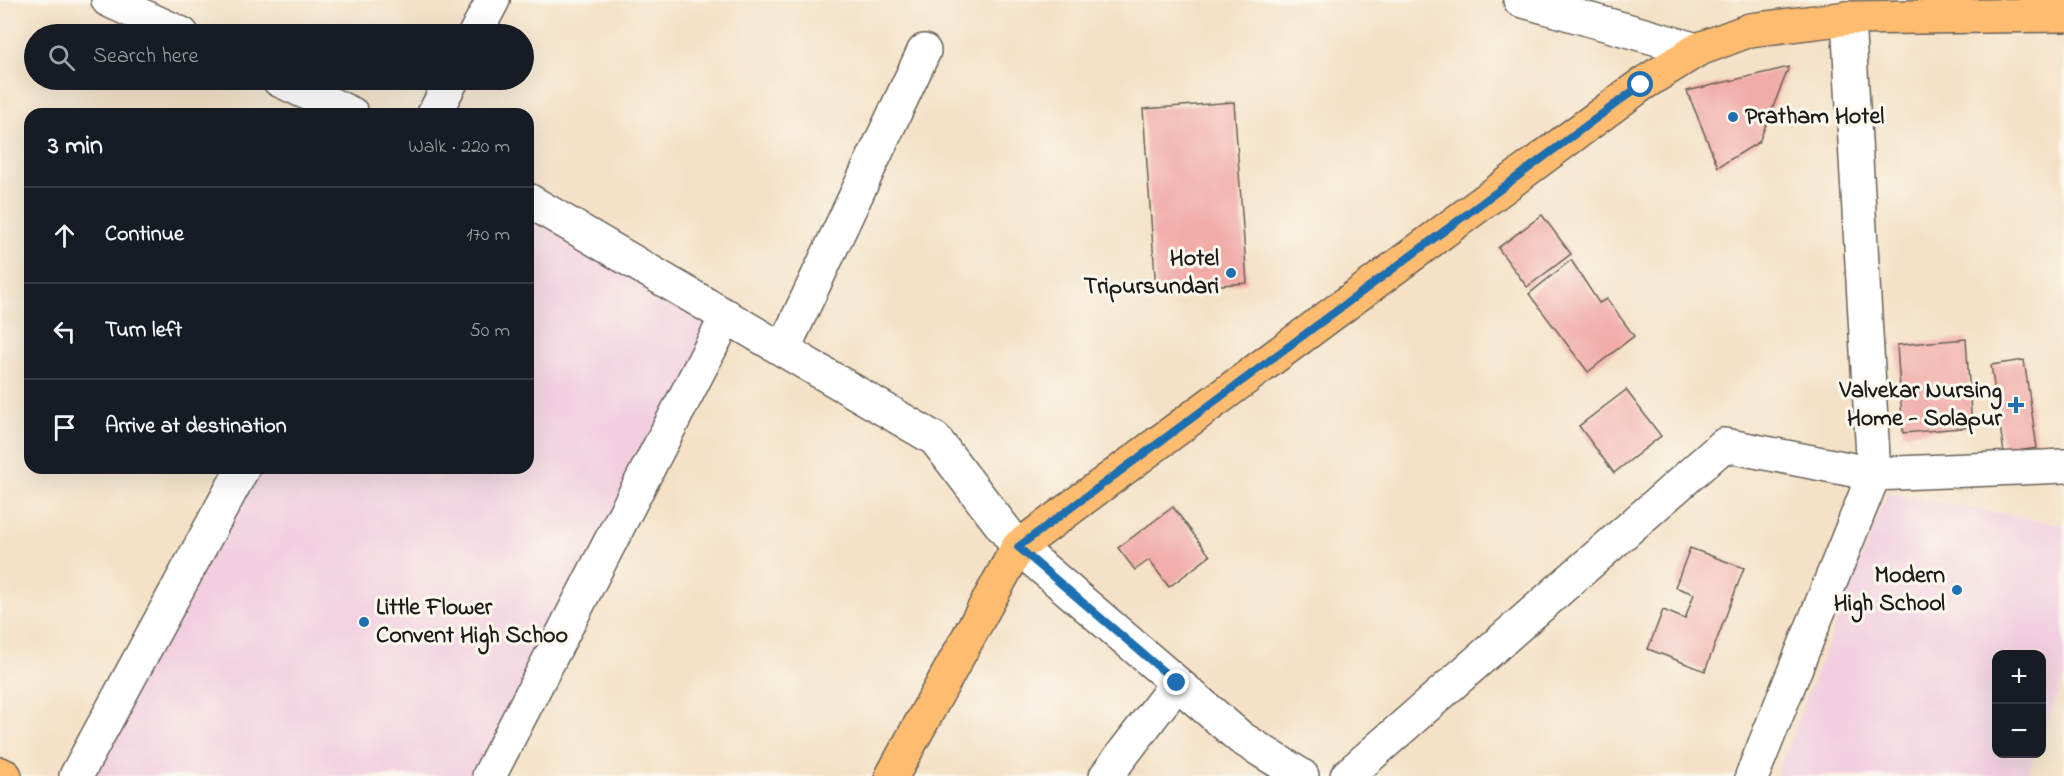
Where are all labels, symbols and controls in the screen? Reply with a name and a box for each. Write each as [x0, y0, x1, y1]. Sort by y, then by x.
search box [24, 24, 534, 90]
icon: search [45, 41, 78, 74]
text: Search here [93, 41, 198, 73]
route start [1627, 71, 1653, 97]
place label: Pratham Hotel [1745, 100, 1884, 135]
marker: Pratham Hotel [1726, 110, 1740, 124]
text: 3 min [48, 128, 103, 166]
text: Walk · 220 m [408, 133, 510, 162]
icon: ahead [48, 219, 81, 252]
text: Continue [105, 219, 184, 251]
text: 170 m [466, 221, 510, 250]
place label: Hotel Tripursundari [1083, 242, 1219, 305]
marker: Hotel Tripursundari [1224, 266, 1238, 280]
icon: left [48, 315, 81, 348]
text: Turn left [105, 315, 182, 347]
text: 50 m [469, 317, 510, 346]
place label: Valvekar Nursing Home - Solapur [1839, 374, 2003, 437]
marker: Valvekar Nursing Home - Solapur [2007, 396, 2025, 414]
icon: arrive [48, 411, 81, 444]
text: Arrive at destination [105, 411, 287, 443]
place label: Modern High School [1834, 559, 1945, 623]
marker: Modern High School [1950, 583, 1964, 597]
place label: Little Flower Convent High Schoo [376, 591, 568, 655]
marker: Little Flower Convent High Schoo [357, 615, 371, 629]
map controls [1992, 650, 2046, 758]
button: + [1992, 650, 2046, 704]
route end [1163, 669, 1189, 695]
button: − [1992, 704, 2046, 758]

